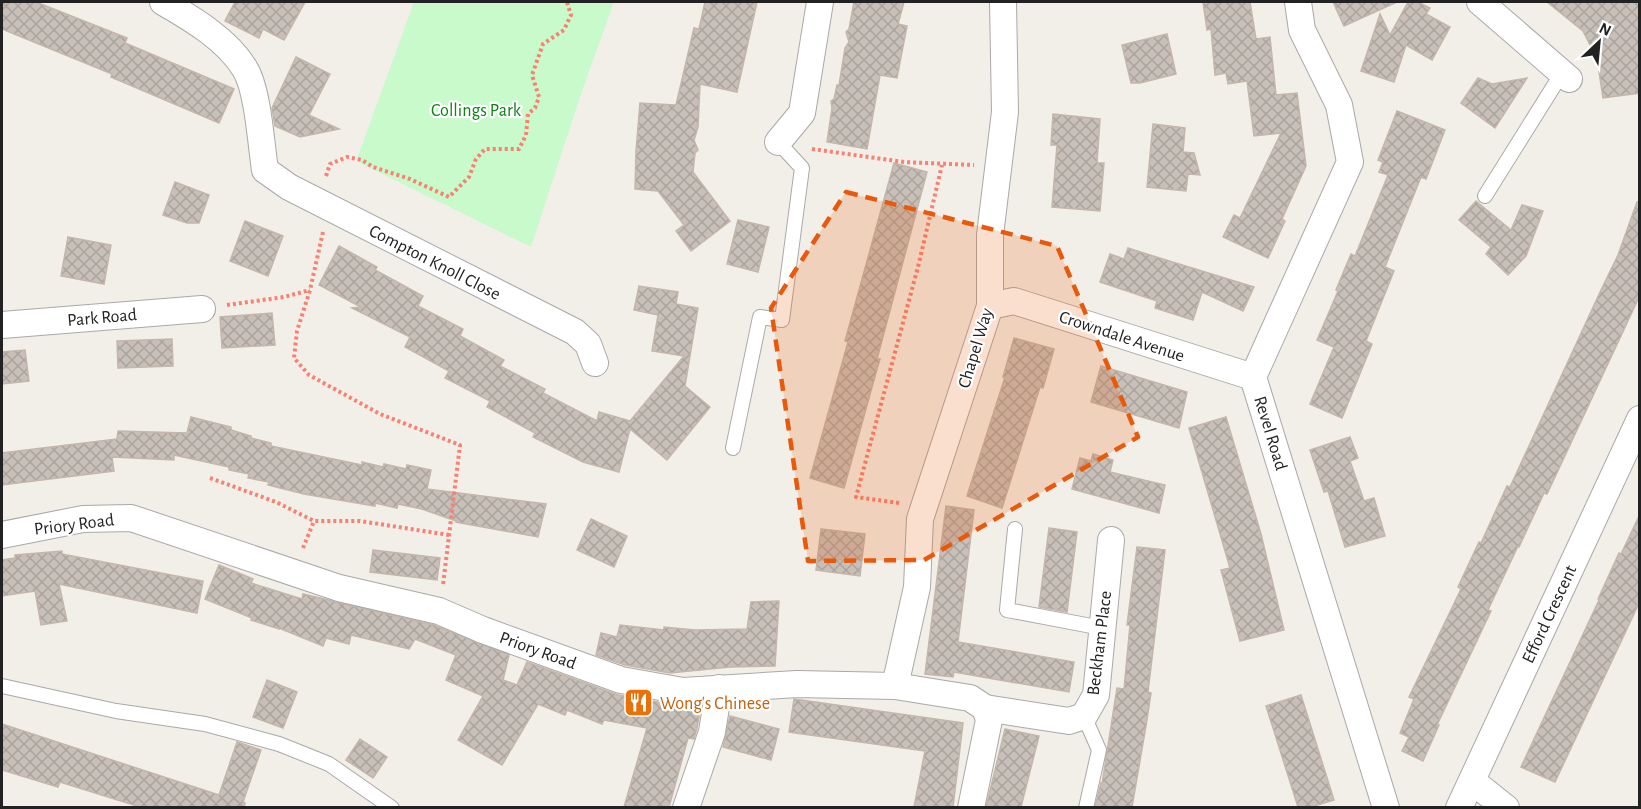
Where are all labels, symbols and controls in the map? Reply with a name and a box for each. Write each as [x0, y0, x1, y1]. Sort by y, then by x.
north arrow [1569, 12, 1629, 72]
text: N [1597, 20, 1614, 39]
park label: Collings Park [431, 102, 522, 120]
street label: Compton Knoll Close [366, 222, 503, 304]
street label: Park Road [67, 306, 138, 330]
street label: Chapel Way [955, 306, 997, 391]
street label: Crowndale Avenue [1057, 308, 1187, 366]
street label: Revel Road [1250, 394, 1290, 473]
street label: Priory Road [33, 511, 115, 539]
street label: Efford Crescent [1519, 563, 1580, 666]
street label: Beckham Place [1085, 590, 1115, 696]
street label: Priory Road [497, 629, 579, 673]
restaurant icon: Wong's Chinese [623, 687, 655, 719]
place label: Wong's Chinese [660, 695, 770, 713]

